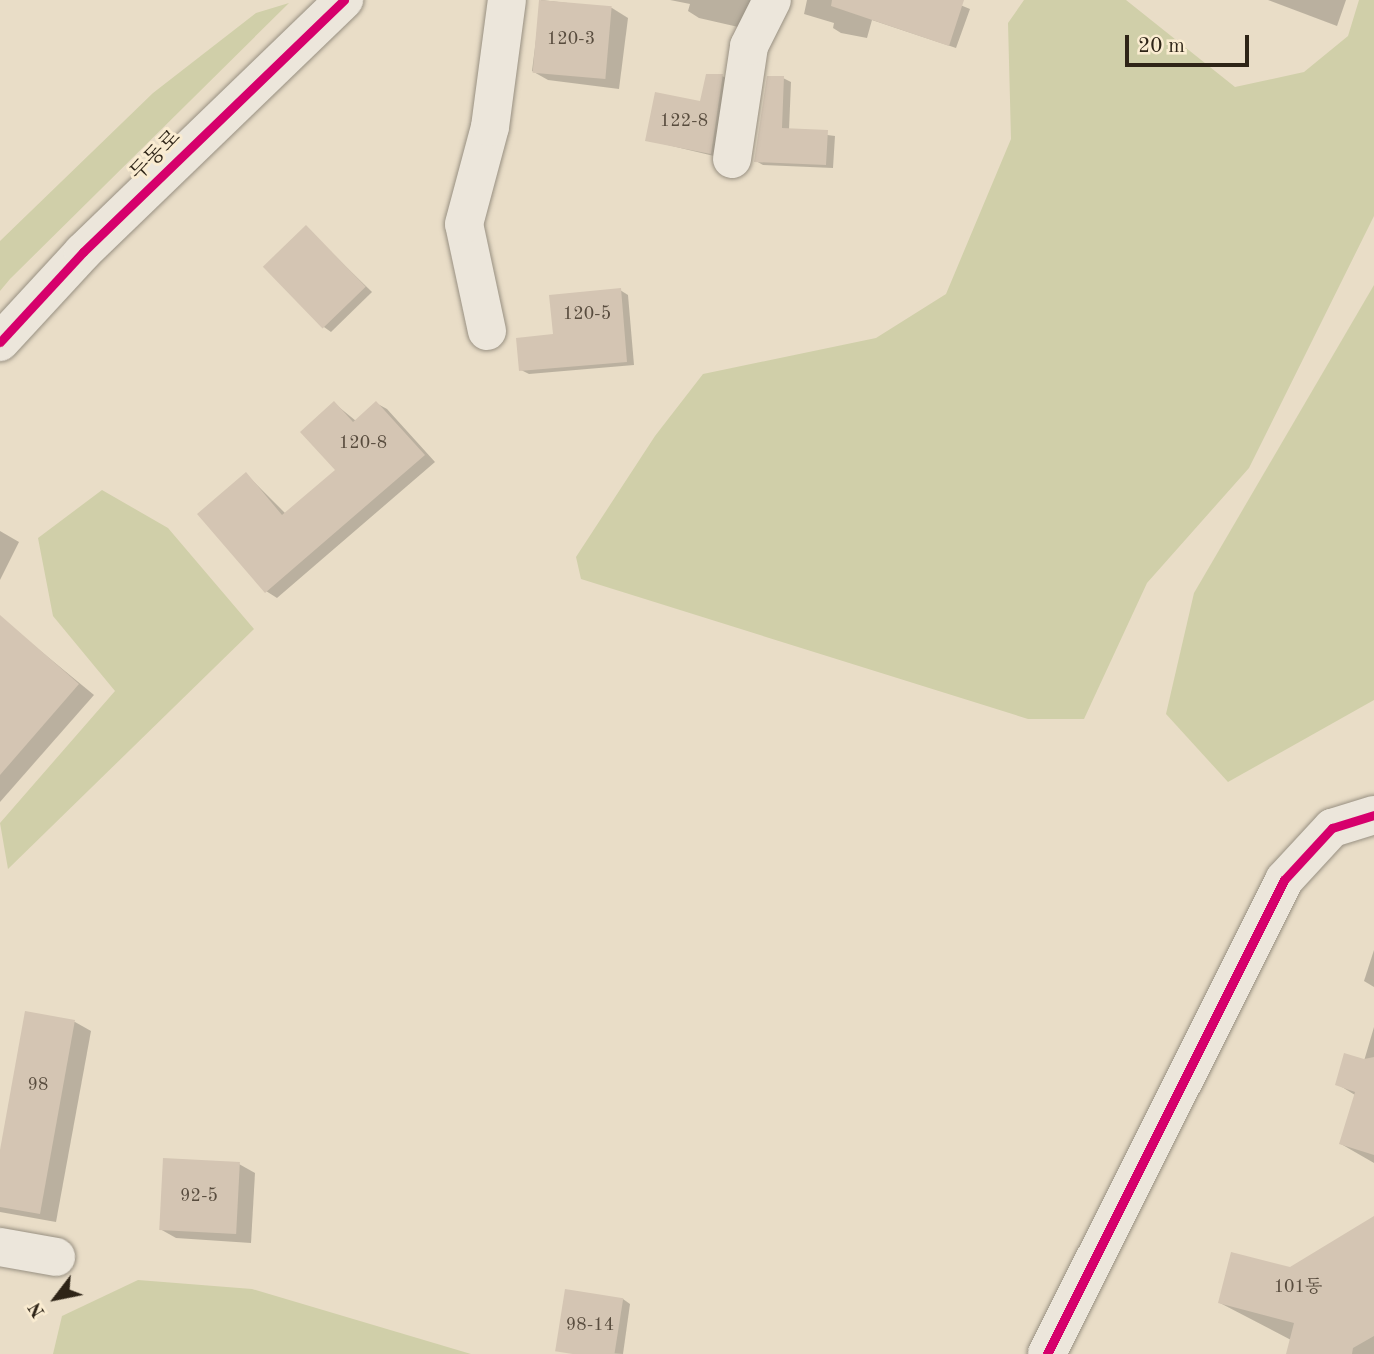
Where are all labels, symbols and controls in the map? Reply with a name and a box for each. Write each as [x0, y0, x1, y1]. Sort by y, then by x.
scale bar [1129, 21, 1253, 65]
house number: 120-3 [547, 28, 595, 50]
text: 20 m [1138, 36, 1185, 57]
house number: 122-8 [660, 110, 708, 132]
street label: 두동로 [126, 126, 186, 186]
house number: 120-5 [563, 303, 611, 325]
house number: 120-8 [339, 432, 387, 454]
house number: 98 [28, 1074, 48, 1096]
house number: 92-5 [180, 1185, 218, 1207]
north arrow [21, 1263, 91, 1333]
house number: 101동 [1274, 1276, 1322, 1298]
text: N [26, 1298, 50, 1321]
house number: 98-14 [566, 1314, 614, 1336]

